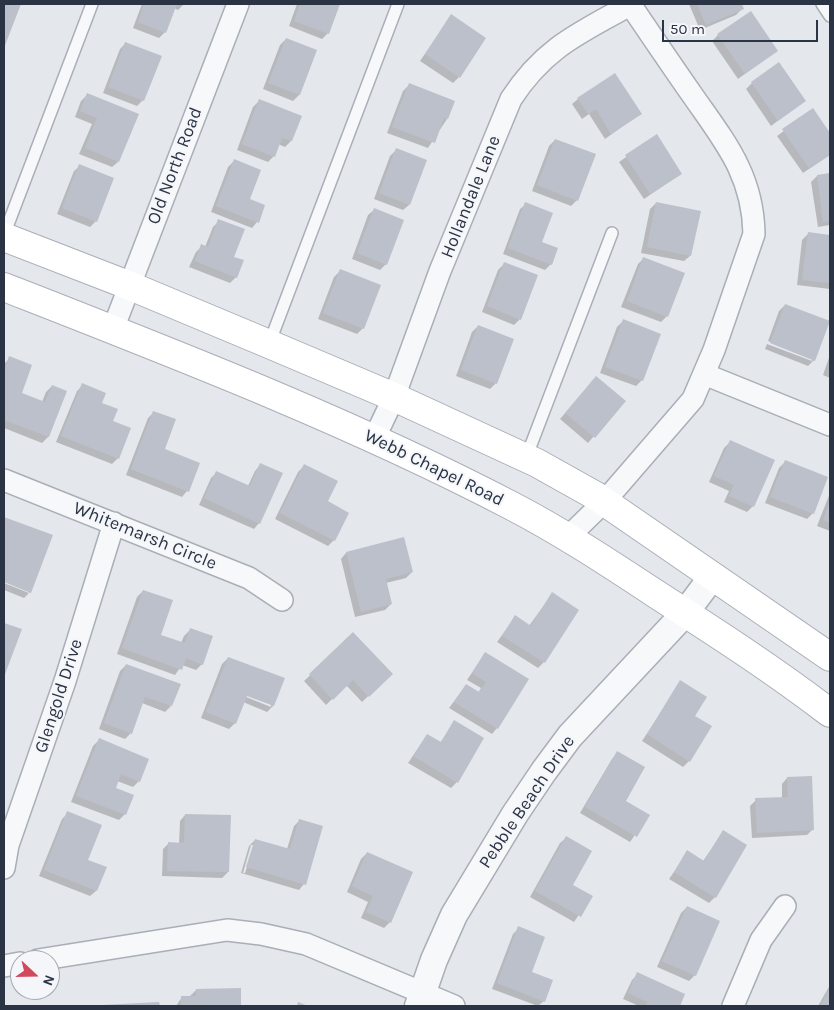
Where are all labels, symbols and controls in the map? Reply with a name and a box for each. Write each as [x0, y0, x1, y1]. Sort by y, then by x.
scale bar [664, 10, 820, 42]
text: 50 m [670, 20, 705, 38]
street label: Old North Road [143, 104, 207, 228]
street label: Hollandale Lane [437, 133, 505, 261]
street label: Webb Chapel Road [361, 425, 507, 511]
street label: Whitemarsh Circle [70, 497, 220, 575]
street label: Glengold Drive [30, 636, 88, 756]
street label: Pebble Beach Drive [474, 731, 580, 873]
north arrow [10, 950, 60, 1000]
text: N [39, 972, 58, 988]

